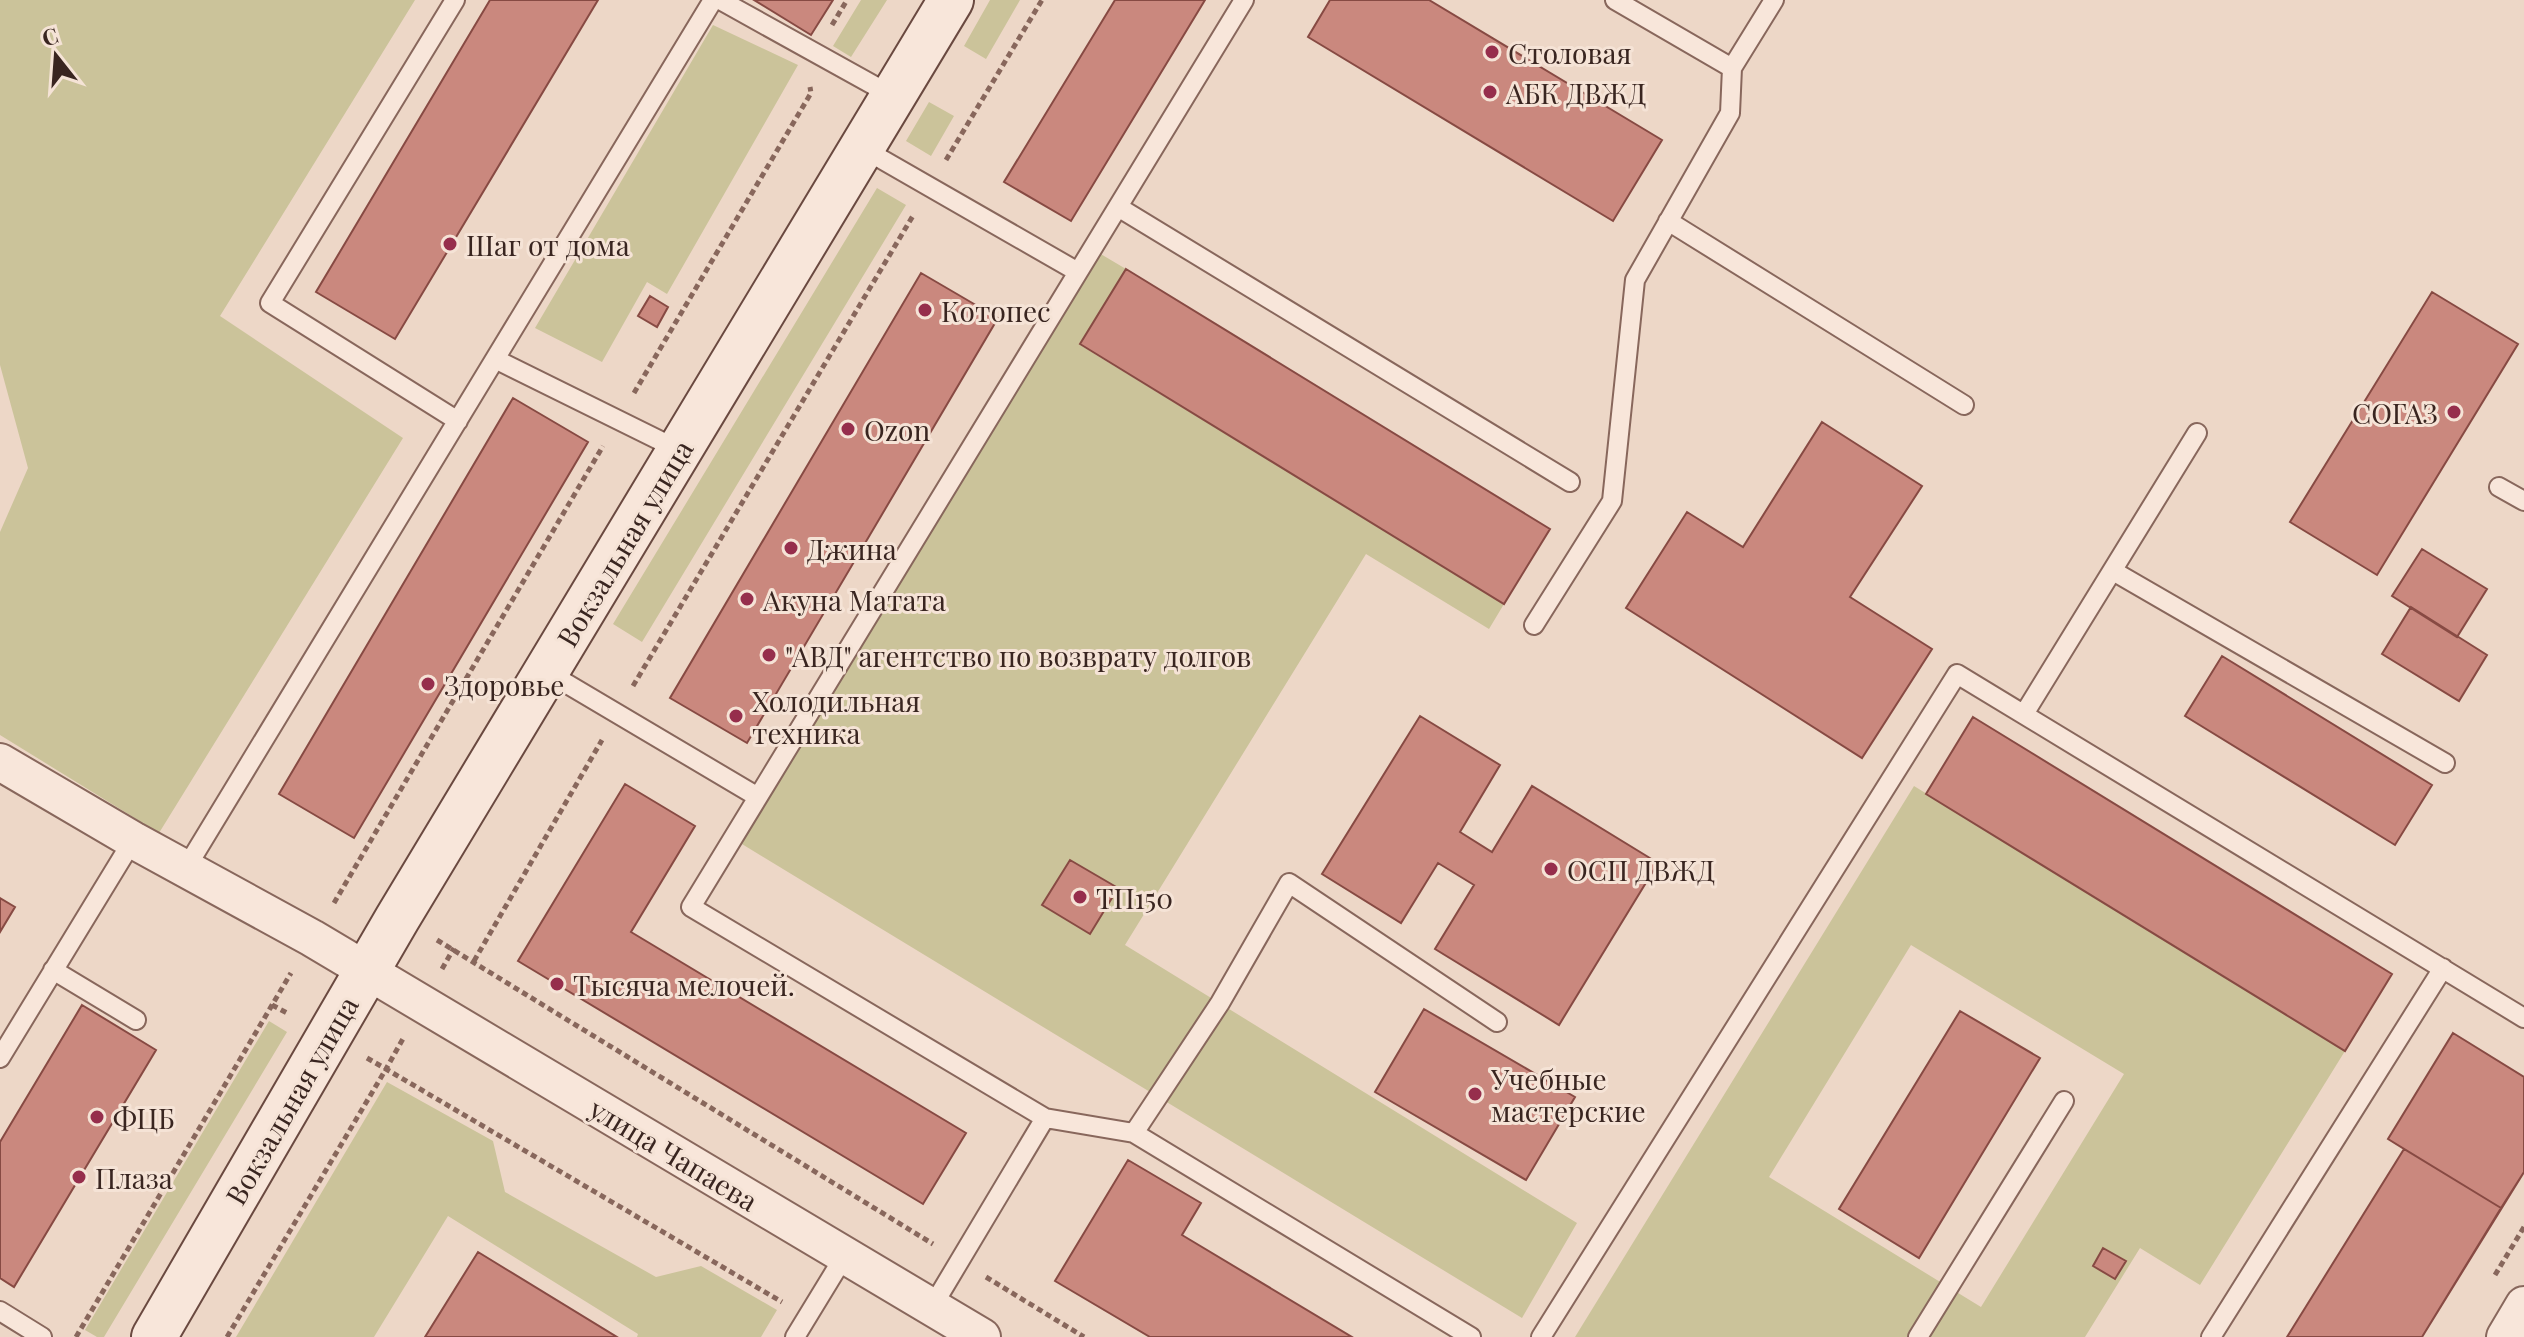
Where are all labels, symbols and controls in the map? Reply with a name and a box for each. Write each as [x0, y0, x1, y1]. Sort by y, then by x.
north arrow [16, 16, 96, 96]
text: С [38, 19, 62, 53]
place label: Столовая [1508, 34, 1632, 71]
marker: Столовая [1483, 43, 1501, 61]
place label: АБК ДВЖД [1505, 74, 1646, 111]
marker: АБК ДВЖД [1481, 83, 1499, 101]
place label: Шаг от дома [466, 226, 630, 263]
marker: Шаг от дома [441, 235, 459, 253]
place label: Котопес [941, 292, 1051, 329]
marker: Котопес [916, 301, 934, 319]
place label: СОГАЗ [2352, 394, 2438, 431]
marker: СОГАЗ [2445, 403, 2463, 421]
place label: Ozon [864, 411, 930, 448]
marker: Ozon [839, 420, 857, 438]
street label: Вокзальная улица [548, 433, 700, 653]
place label: Джина [807, 530, 897, 567]
marker: Джина [782, 539, 800, 557]
place label: Акуна Матата [762, 581, 946, 618]
marker: Акуна Матата [738, 590, 756, 608]
place label: "АВД" агентство по возврату долгов [785, 637, 1251, 674]
marker: "АВД" агентство по возврату долгов [760, 646, 778, 664]
place label: Здоровье [444, 666, 564, 703]
marker: Здоровье [419, 675, 437, 693]
place label: Холодильная техника [752, 682, 920, 751]
marker: Холодильная техника [727, 707, 745, 725]
place label: ОСП ДВЖД [1567, 851, 1715, 888]
marker: ОСП ДВЖД [1542, 860, 1560, 878]
place label: ТП150 [1096, 879, 1173, 916]
marker: ТП150 [1071, 888, 1089, 906]
place label: Тысяча мелочей. [573, 966, 795, 1003]
marker: Тысяча мелочей. [548, 975, 566, 993]
street label: Вокзальная улица [216, 989, 366, 1211]
place label: Учебные мастерские [1490, 1060, 1646, 1129]
marker: Учебные мастерские [1466, 1085, 1484, 1103]
street label: улица Чапаева [582, 1089, 765, 1219]
place label: ФЦБ [113, 1099, 175, 1136]
marker: ФЦБ [88, 1108, 106, 1126]
place label: Плаза [95, 1159, 173, 1196]
marker: Плаза [70, 1168, 88, 1186]

